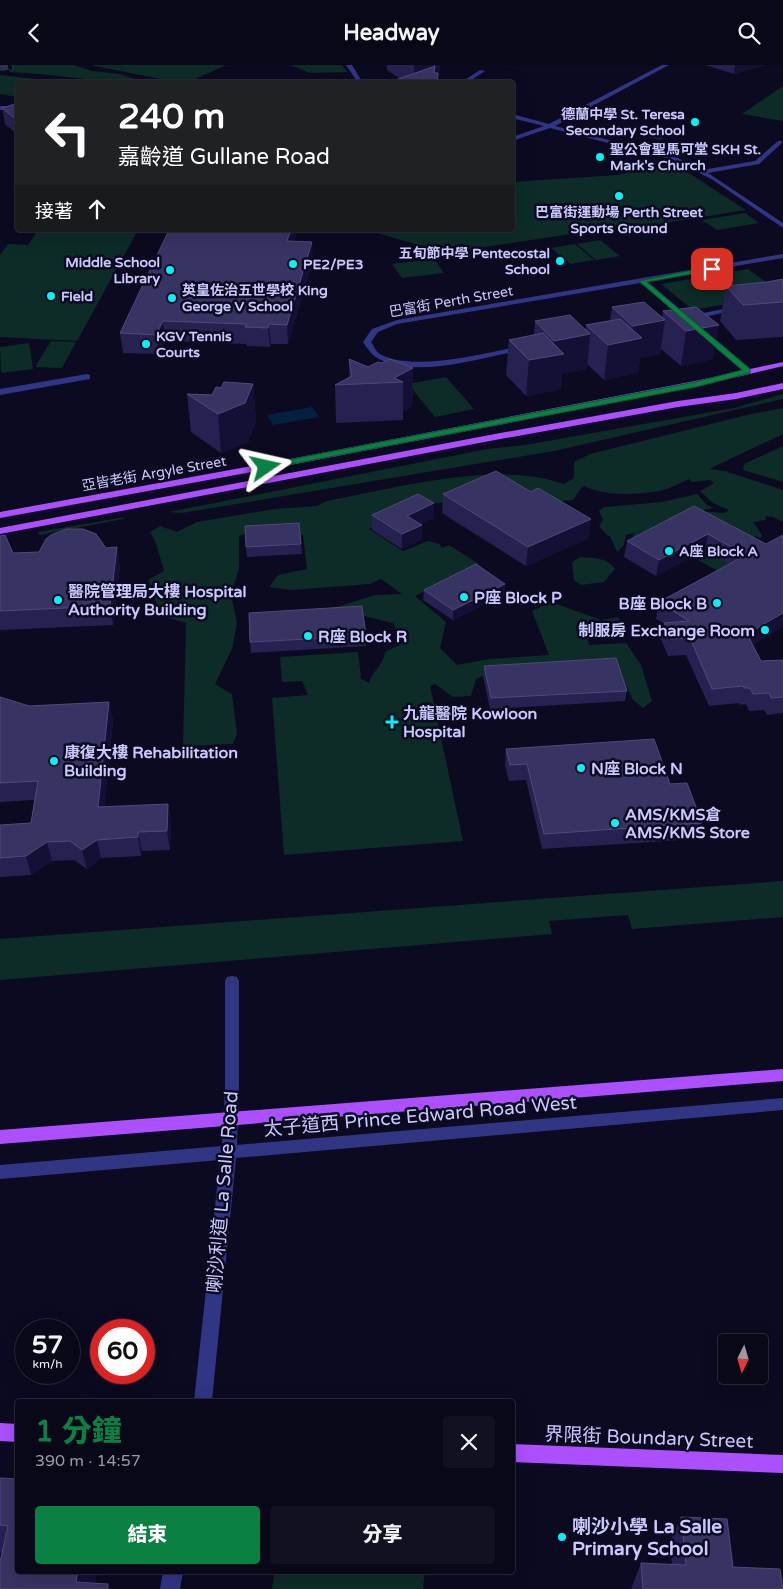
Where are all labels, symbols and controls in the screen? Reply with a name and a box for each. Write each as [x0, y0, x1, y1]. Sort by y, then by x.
icon: back [20, 19, 48, 47]
icon: search [735, 19, 763, 47]
text: Headway [343, 20, 440, 46]
text: 240 m [118, 96, 225, 138]
icon: left [35, 100, 100, 165]
place label: 德蘭中學 St. Teresa Secondary School [561, 106, 685, 139]
marker: 德蘭中學 St. Teresa Secondary School [689, 116, 701, 128]
place label: 聖公會聖馬可堂 SKH St. Mark's Church [610, 141, 761, 174]
text: 嘉齡道 Gullane Road [118, 144, 330, 170]
marker: 聖公會聖馬可堂 SKH St. Mark's Church [594, 151, 606, 163]
marker: 巴富街運動場 Perth Street Sports Ground [613, 190, 625, 202]
icon: ahead [83, 195, 111, 223]
text: 接著 [35, 201, 73, 223]
place label: 巴富街運動場 Perth Street Sports Ground [535, 204, 703, 237]
place label: 五旬節中學 Pentecostal School [398, 245, 550, 278]
pin [691, 248, 733, 290]
place label: Middle School Library [65, 254, 160, 287]
marker: 五旬節中學 Pentecostal School [554, 255, 566, 267]
icon: arrive [698, 255, 726, 283]
place label: PE2/PE3 [303, 256, 364, 273]
marker: PE2/PE3 [287, 258, 299, 270]
marker: Middle School Library [164, 264, 176, 276]
place label: 英皇佐治五世學校 King George V School [182, 282, 328, 315]
street label: 巴富街 Perth Street [388, 282, 515, 321]
place label: Field [61, 288, 93, 305]
marker: Field [45, 290, 57, 302]
marker: 英皇佐治五世學校 King George V School [166, 292, 178, 304]
place label: KGV Tennis Courts [156, 328, 232, 361]
marker: KGV Tennis Courts [140, 338, 152, 350]
position arrow [239, 440, 291, 492]
street label: 亞皆老街 Argyle Street [80, 452, 228, 495]
place label: A座 Block A [679, 543, 758, 560]
marker: A座 Block A [663, 545, 675, 557]
place label: 醫院管理局大樓 Hospital Authority Building [68, 582, 247, 620]
place label: P座 Block P [474, 588, 562, 608]
marker: P座 Block P [458, 591, 470, 603]
marker: 醫院管理局大樓 Hospital Authority Building [52, 594, 64, 606]
place label: B座 Block B [619, 594, 707, 614]
marker: B座 Block B [711, 597, 723, 609]
place label: 制服房 Exchange Room [578, 621, 755, 641]
marker: 制服房 Exchange Room [759, 624, 771, 636]
place label: R座 Block R [318, 627, 407, 647]
marker: R座 Block R [302, 630, 314, 642]
place label: 九龍醫院 Kowloon Hospital [403, 704, 537, 742]
marker: 九龍醫院 Kowloon Hospital [385, 715, 399, 729]
place label: 康復大樓 Rehabilitation Building [64, 743, 238, 781]
marker: 康復大樓 Rehabilitation Building [48, 755, 60, 767]
place label: N座 Block N [591, 759, 683, 779]
marker: N座 Block N [575, 762, 587, 774]
place label: AMS/KMS倉 AMS/KMS Store [625, 805, 750, 843]
marker: AMS/KMS倉 AMS/KMS Store [609, 817, 621, 829]
street label: 喇沙利道 La Salle Road [203, 1090, 243, 1294]
street label: 太子道西 Prince Edward Road West [263, 1091, 578, 1141]
speed limit sign: 60 [90, 1319, 155, 1384]
text: 57 [32, 1330, 63, 1360]
north arrow [718, 1334, 768, 1384]
map controls [718, 1334, 768, 1384]
text: km/h [32, 1357, 63, 1371]
text: 1 分鐘 [35, 1413, 122, 1450]
button: close [443, 1416, 495, 1468]
street label: 界限街 Boundary Street [544, 1423, 754, 1453]
text: 390 m · 14:57 [35, 1451, 141, 1471]
button: 結束 [35, 1506, 260, 1564]
button: 分享 [270, 1506, 495, 1564]
place label: 喇沙小學 La Salle Primary School [572, 1516, 722, 1561]
marker: 喇沙小學 La Salle Primary School [556, 1531, 568, 1543]

